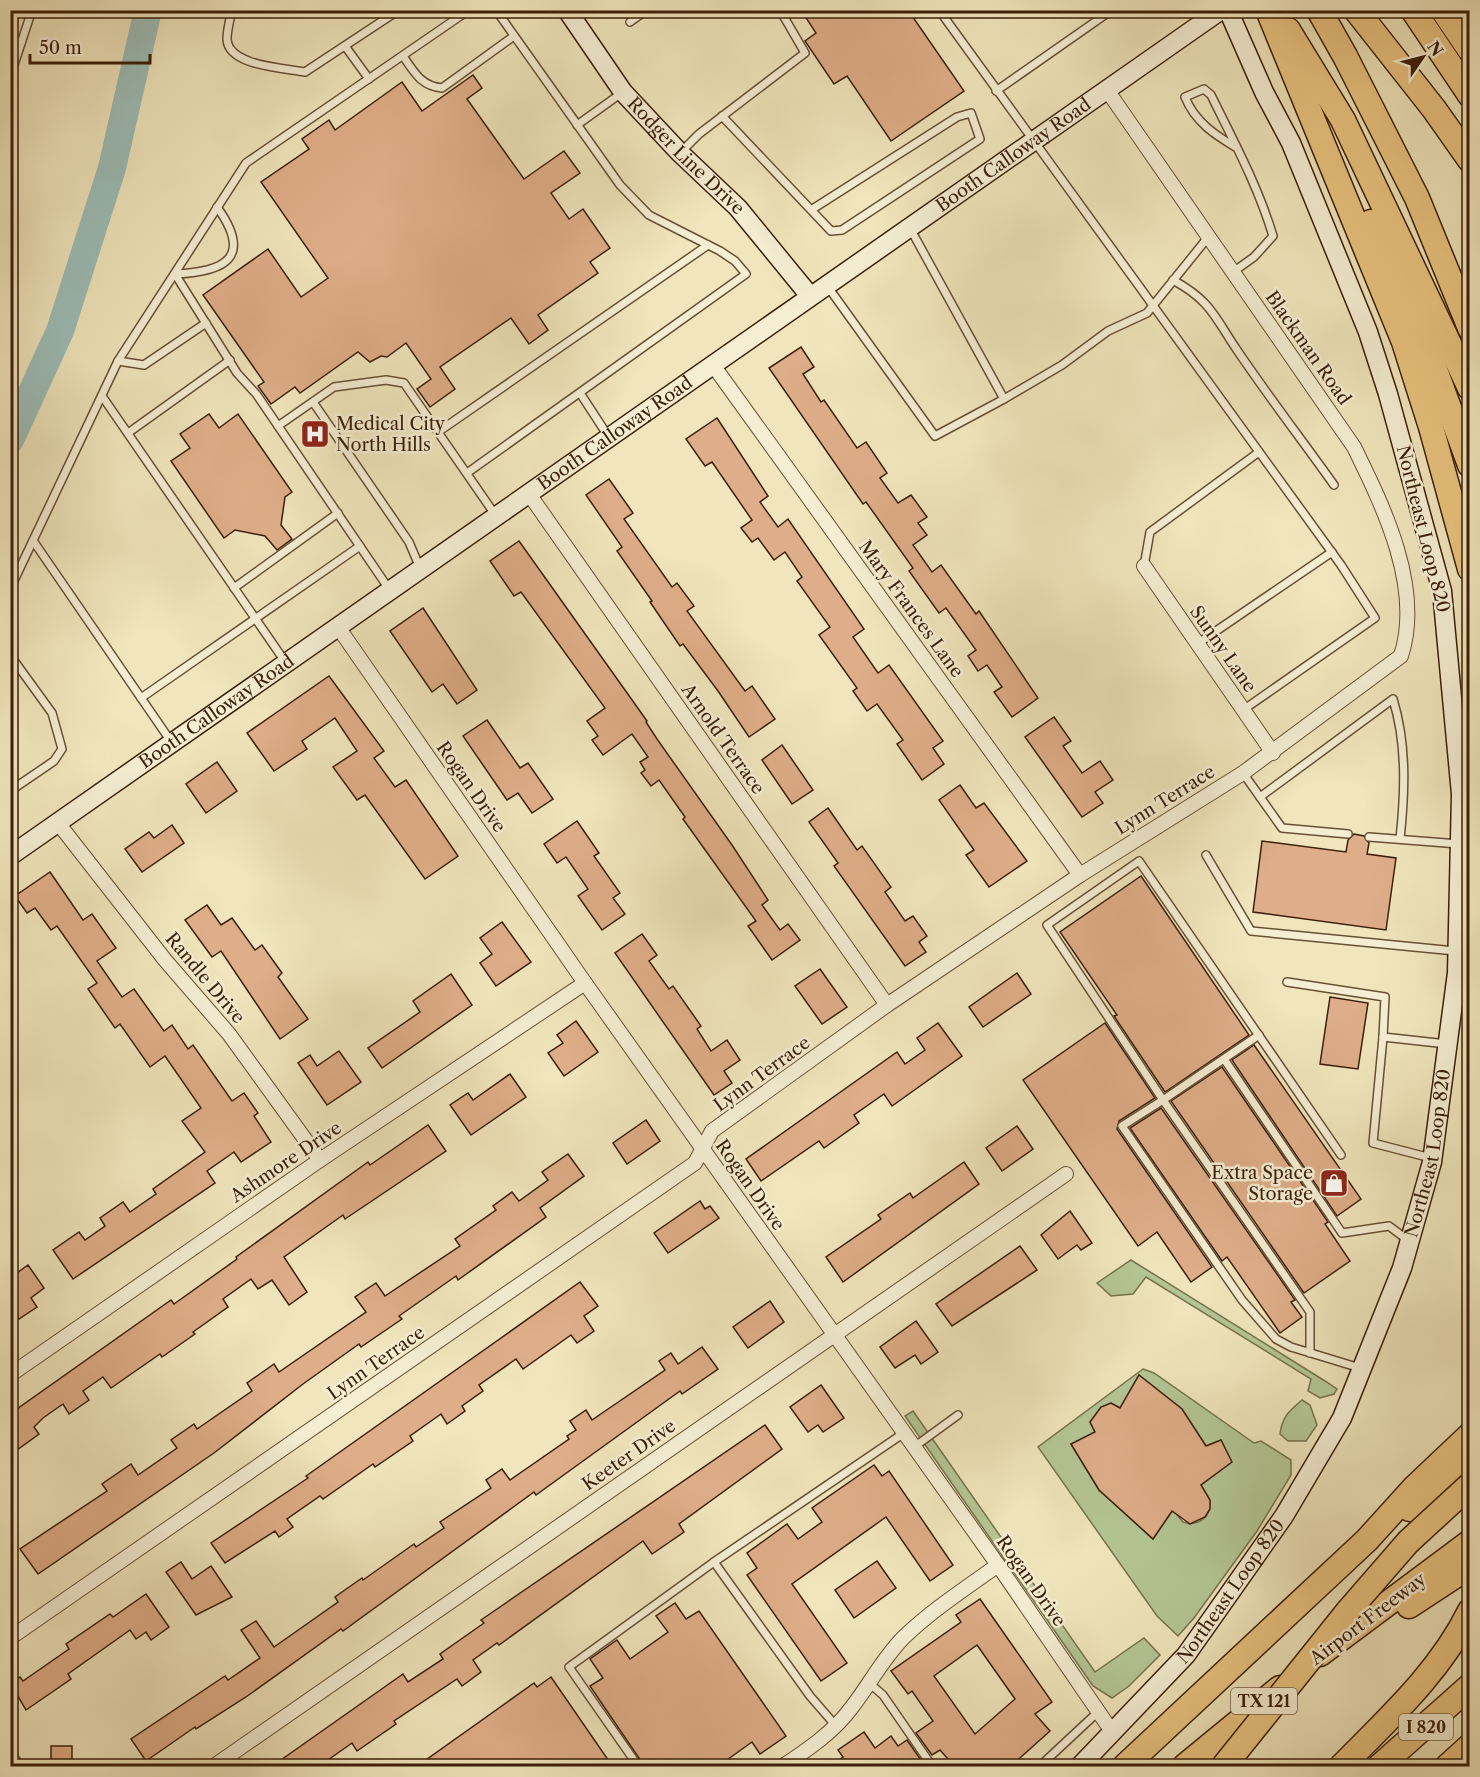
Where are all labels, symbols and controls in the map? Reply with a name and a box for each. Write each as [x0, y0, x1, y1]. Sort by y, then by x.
scale bar [30, 27, 150, 65]
north arrow [1393, 27, 1453, 87]
text: 50 m [39, 37, 82, 59]
text: N [1423, 37, 1448, 60]
street label: Rodger Line Drive [623, 93, 749, 219]
street label: Booth Calloway Road [932, 93, 1095, 217]
street label: Blackman Road [1261, 287, 1355, 409]
street label: Booth Calloway Road [533, 372, 697, 495]
place label: Medical City North Hills [336, 413, 446, 456]
hospital icon: Medical City North Hills [299, 418, 331, 450]
street label: Northeast Loop 820 [1392, 443, 1454, 615]
street label: Mary Frances Lane [854, 536, 968, 682]
street label: Sunny Lane [1185, 601, 1261, 697]
street label: Booth Calloway Road [135, 650, 298, 773]
street label: Arnold Terrace [676, 679, 769, 798]
street label: Rogan Drive [432, 737, 510, 837]
street label: Lynn Terrace [1111, 761, 1219, 839]
street label: Randle Drive [161, 928, 249, 1028]
street label: Lynn Terrace [710, 1032, 814, 1116]
street label: Northeast Loop 820 [1400, 1068, 1455, 1240]
street label: Ashmore Drive [225, 1117, 346, 1208]
street label: Rogan Drive [711, 1135, 789, 1235]
place label: Extra Space Storage [1211, 1162, 1313, 1205]
shop icon: Extra Space Storage [1318, 1167, 1350, 1199]
street label: Lynn Terrace [323, 1321, 429, 1405]
street label: Keeter Drive [578, 1415, 680, 1495]
street label: Northeast Loop 820 [1172, 1515, 1289, 1669]
street label: Rogan Drive [992, 1531, 1070, 1631]
street label: Airport Freeway [1305, 1568, 1431, 1670]
road number: TX 121 [1231, 1688, 1297, 1714]
road number: I 820 [1399, 1714, 1453, 1740]

